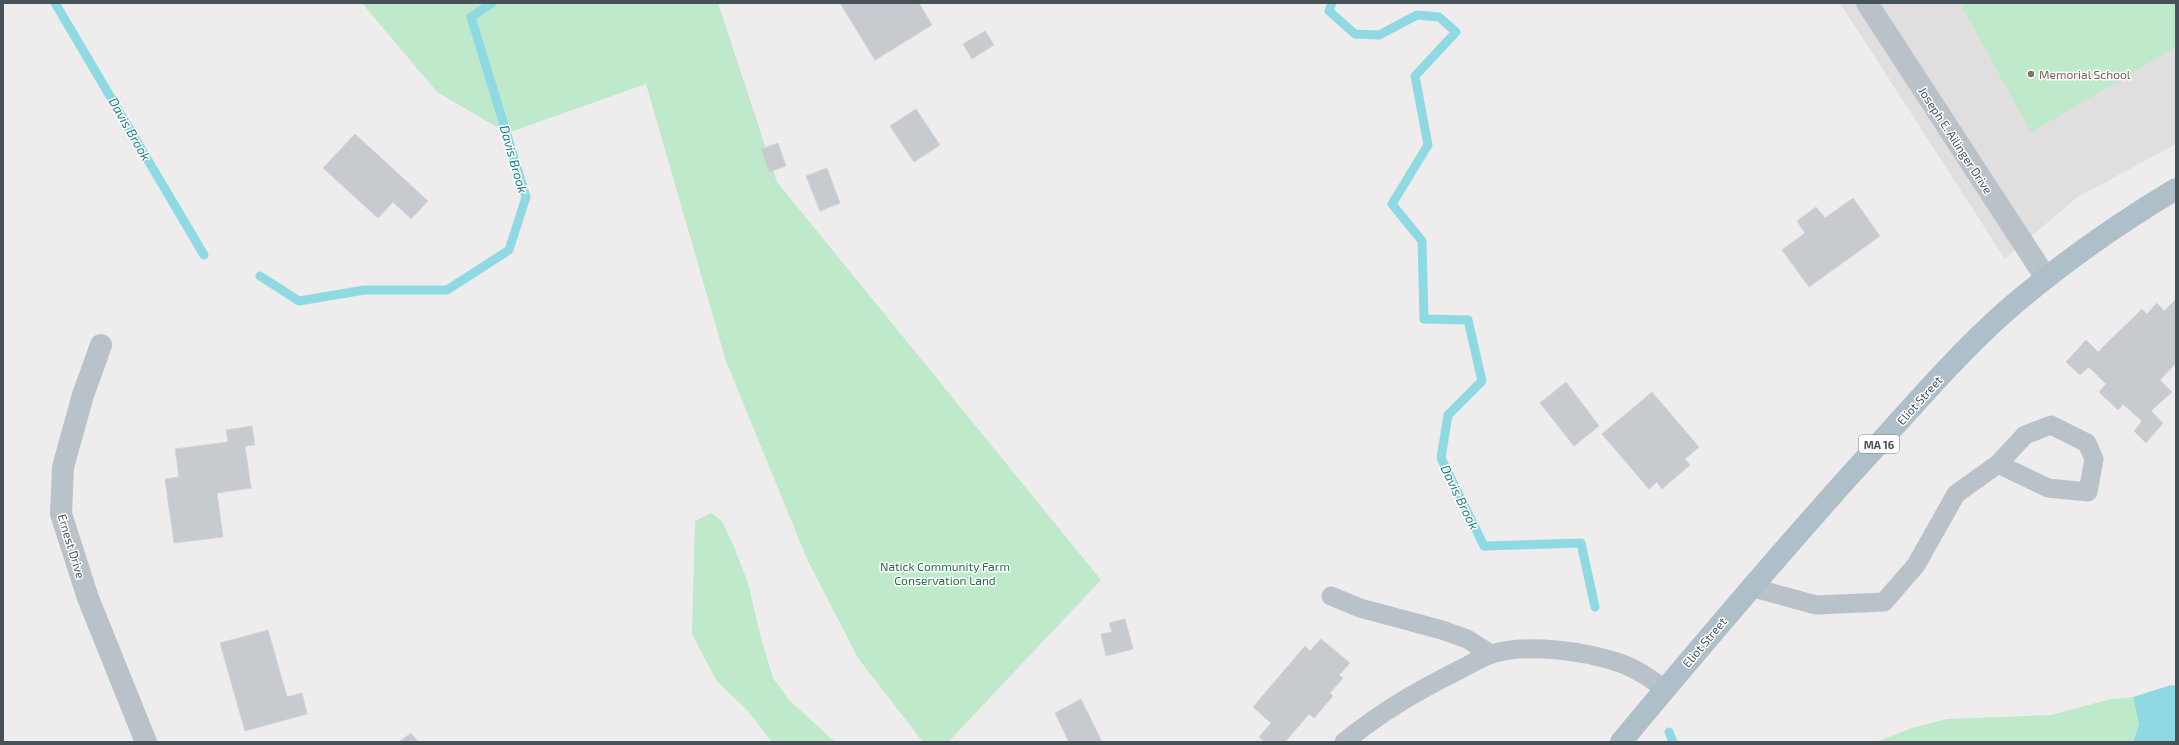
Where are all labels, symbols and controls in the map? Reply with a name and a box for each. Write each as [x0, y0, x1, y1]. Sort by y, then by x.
place label: Memorial School [2039, 67, 2131, 81]
marker: Memorial School [2026, 69, 2036, 79]
street label: Joseph E. Ailinger Drive [1916, 84, 1996, 196]
water label: Davis Brook [106, 95, 155, 164]
water label: Davis Brook [497, 123, 531, 195]
street label: Eliot Street [1893, 372, 1945, 427]
road number: MA 16 [1859, 435, 1899, 453]
water label: Davis Brook [1437, 462, 1483, 532]
street label: Ernest Drive [56, 512, 88, 580]
park label: Natick Community Farm Conservation Land [880, 559, 1010, 587]
street label: Eliot Street [1679, 614, 1729, 670]

